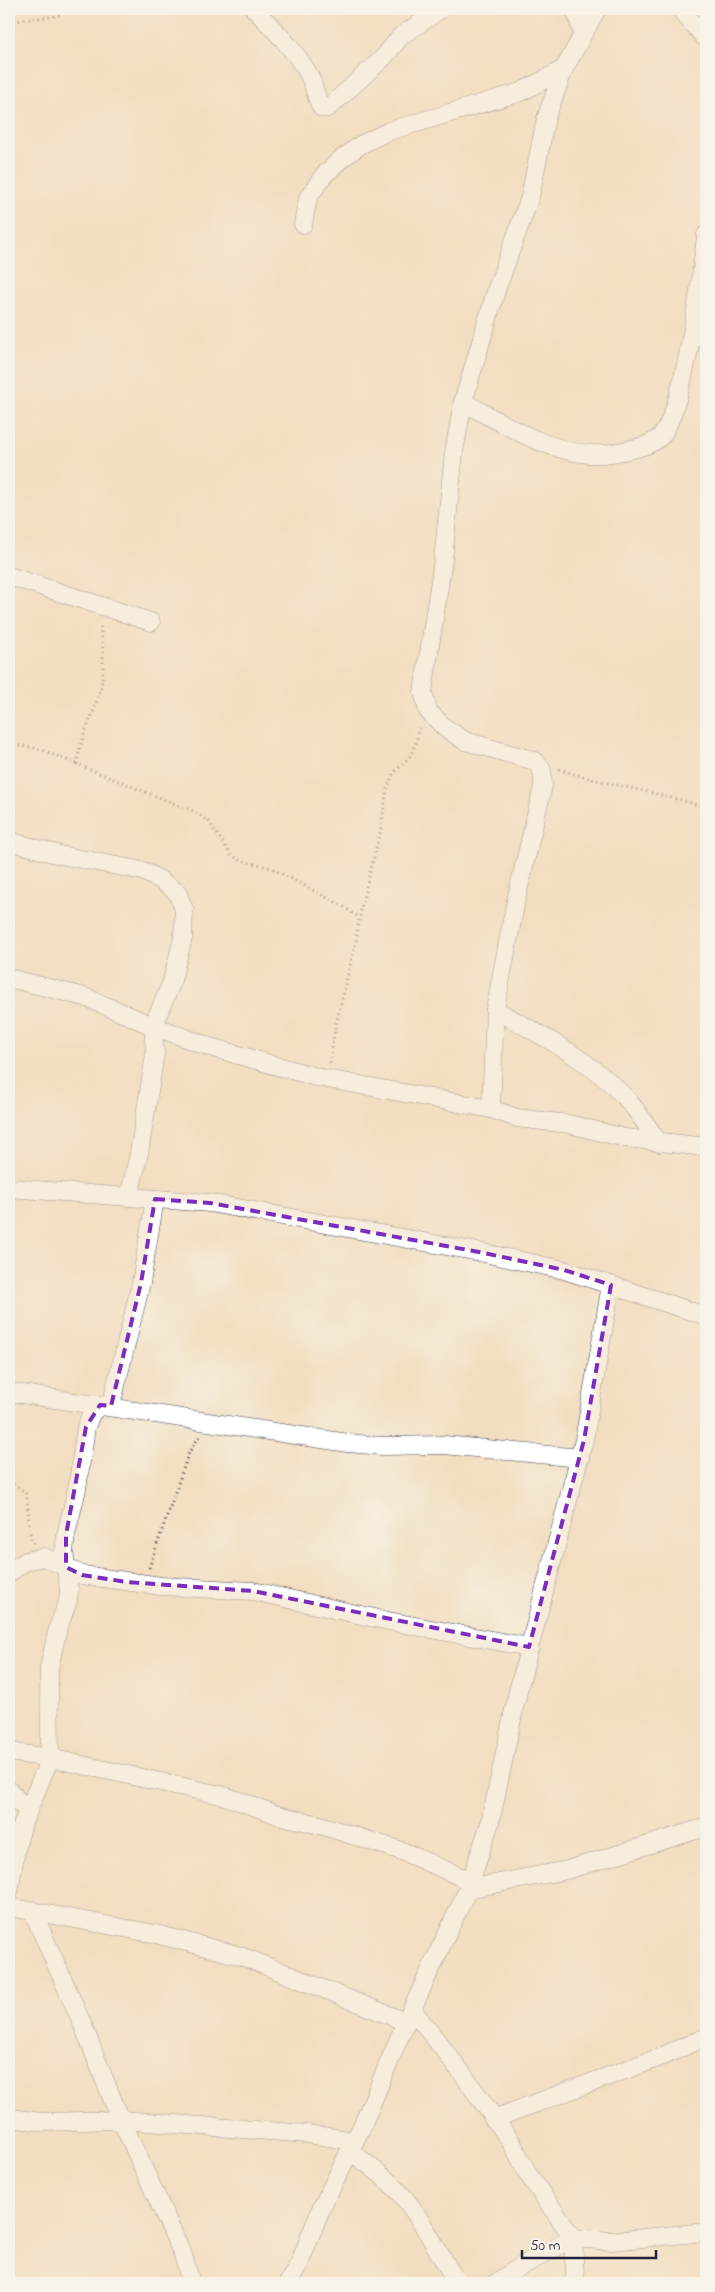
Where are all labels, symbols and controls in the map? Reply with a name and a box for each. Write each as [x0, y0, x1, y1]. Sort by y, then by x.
scale bar [522, 2227, 656, 2259]
text: 50 m [530, 2235, 561, 2257]

